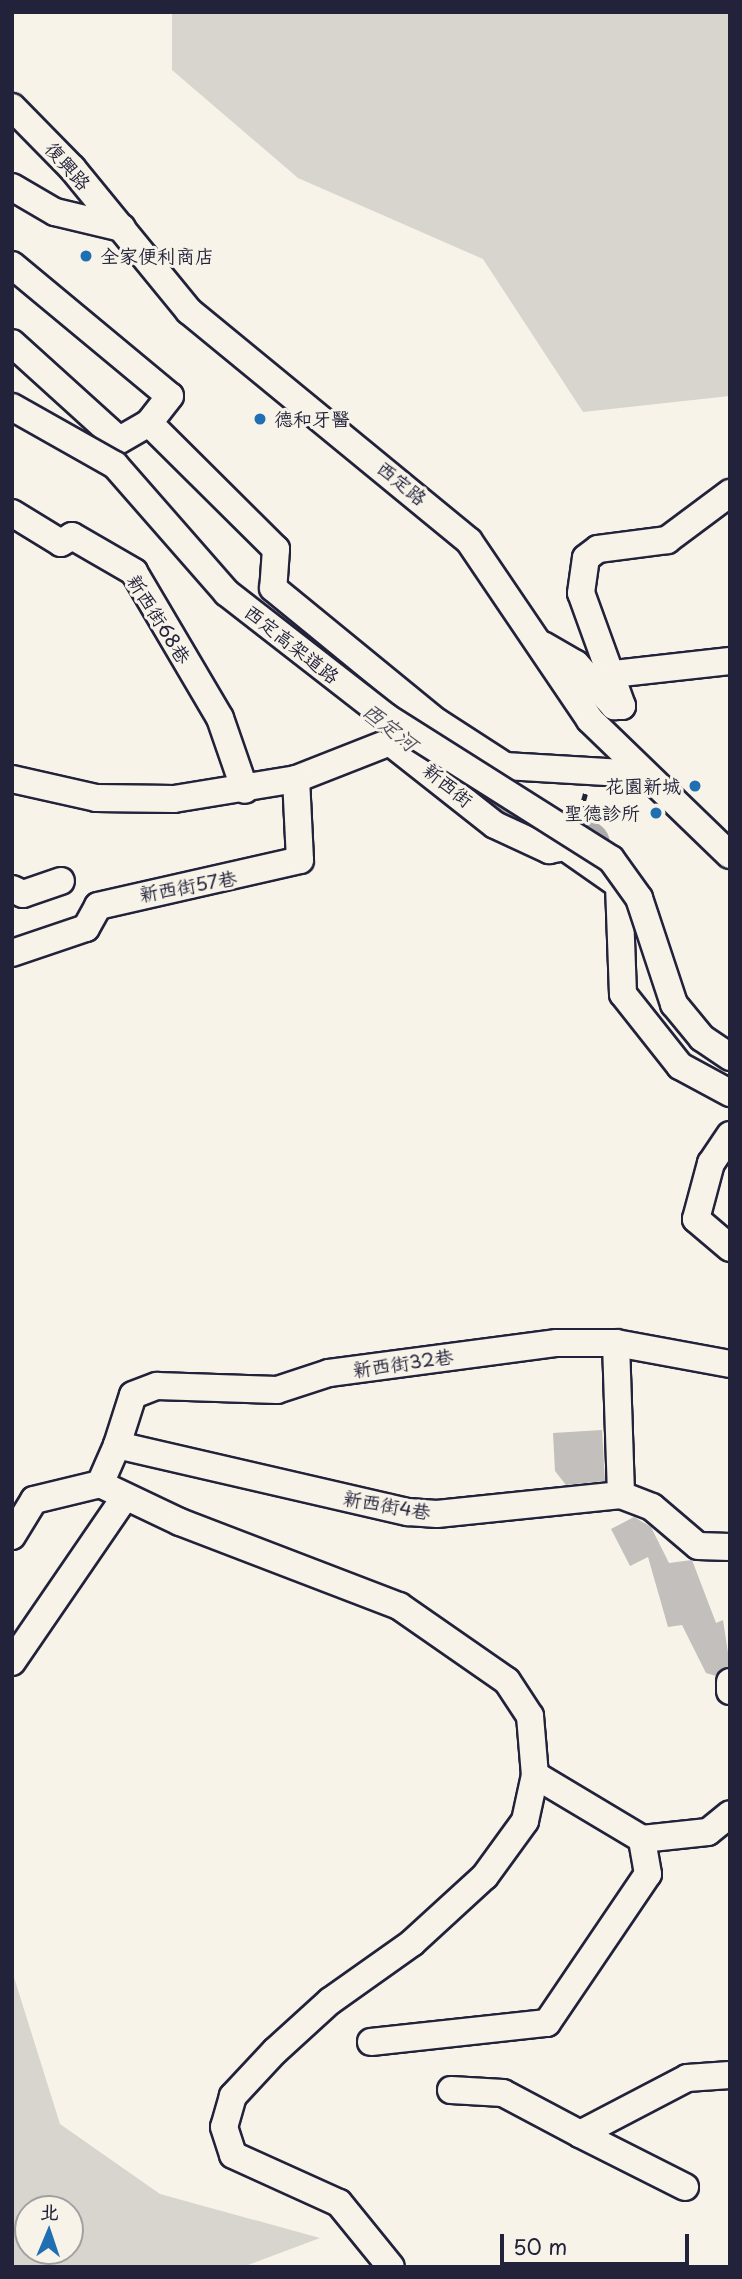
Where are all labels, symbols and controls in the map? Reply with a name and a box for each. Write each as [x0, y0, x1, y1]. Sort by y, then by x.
street label: 復興路 [40, 137, 96, 195]
place label: 全家便利商店 [100, 245, 214, 267]
marker: 全家便利商店 [78, 248, 94, 264]
place label: 德和牙醫 [274, 408, 350, 430]
marker: 德和牙醫 [252, 411, 268, 427]
street label: 西定路 [373, 456, 431, 510]
street label: 新西街68巷 [123, 570, 195, 668]
street label: 西定高架道路 [240, 600, 344, 688]
water label: 西定河 [359, 696, 423, 756]
street label: 新西街 [419, 758, 477, 812]
place label: 花園新城 [605, 775, 681, 797]
marker: 花園新城 [687, 778, 703, 794]
place label: 聖德診所 [564, 802, 640, 824]
marker: 聖德診所 [646, 803, 666, 823]
street label: 新西街57巷 [137, 866, 239, 906]
street label: 新西街32巷 [351, 1345, 455, 1381]
street label: 新西街4巷 [341, 1486, 433, 1524]
north arrow [14, 2195, 84, 2265]
text: 北 [40, 2197, 60, 2225]
scale bar [504, 2220, 693, 2264]
text: 50 m [513, 2230, 567, 2262]

